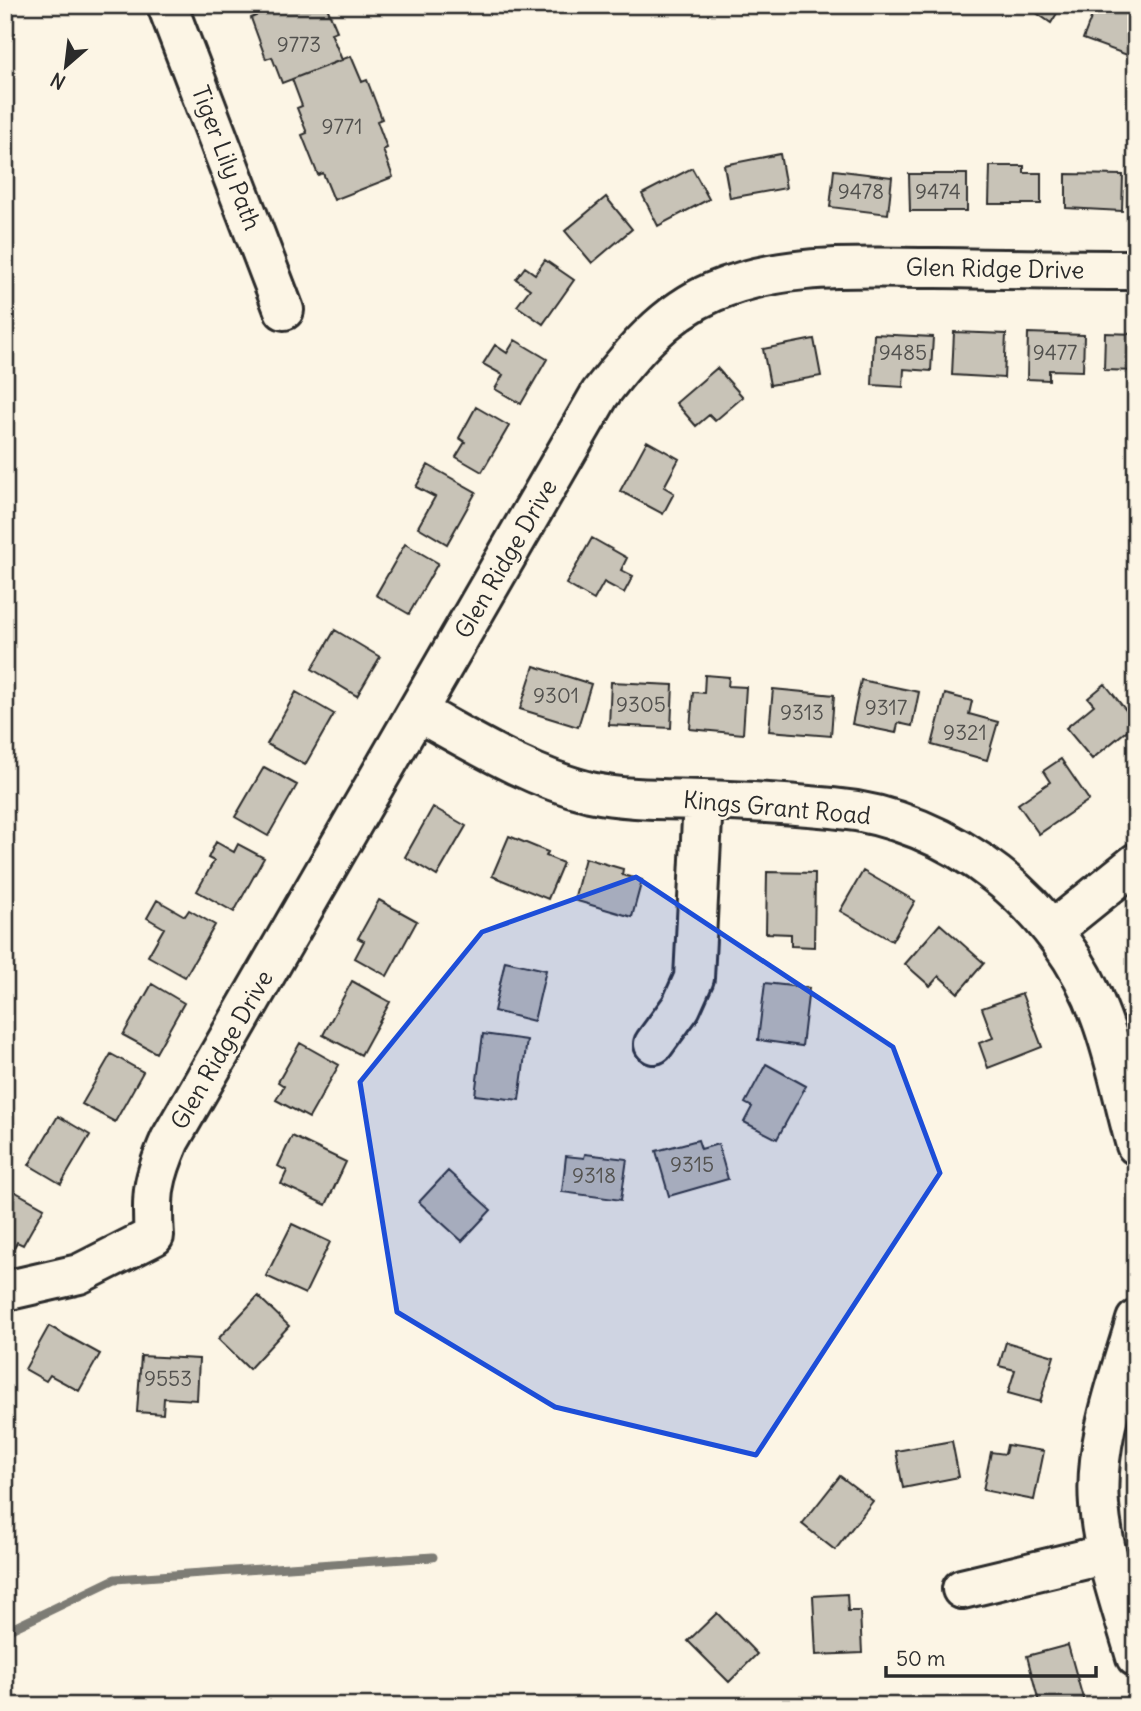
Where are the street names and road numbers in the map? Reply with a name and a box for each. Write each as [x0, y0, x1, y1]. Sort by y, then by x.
street label: Tiger Lily Path [186, 81, 268, 234]
street label: Glen Ridge Drive [905, 251, 1085, 285]
street label: Glen Ridge Drive [447, 474, 563, 643]
street label: Kings Grant Road [682, 784, 872, 830]
street label: Glen Ridge Drive [163, 965, 279, 1134]

